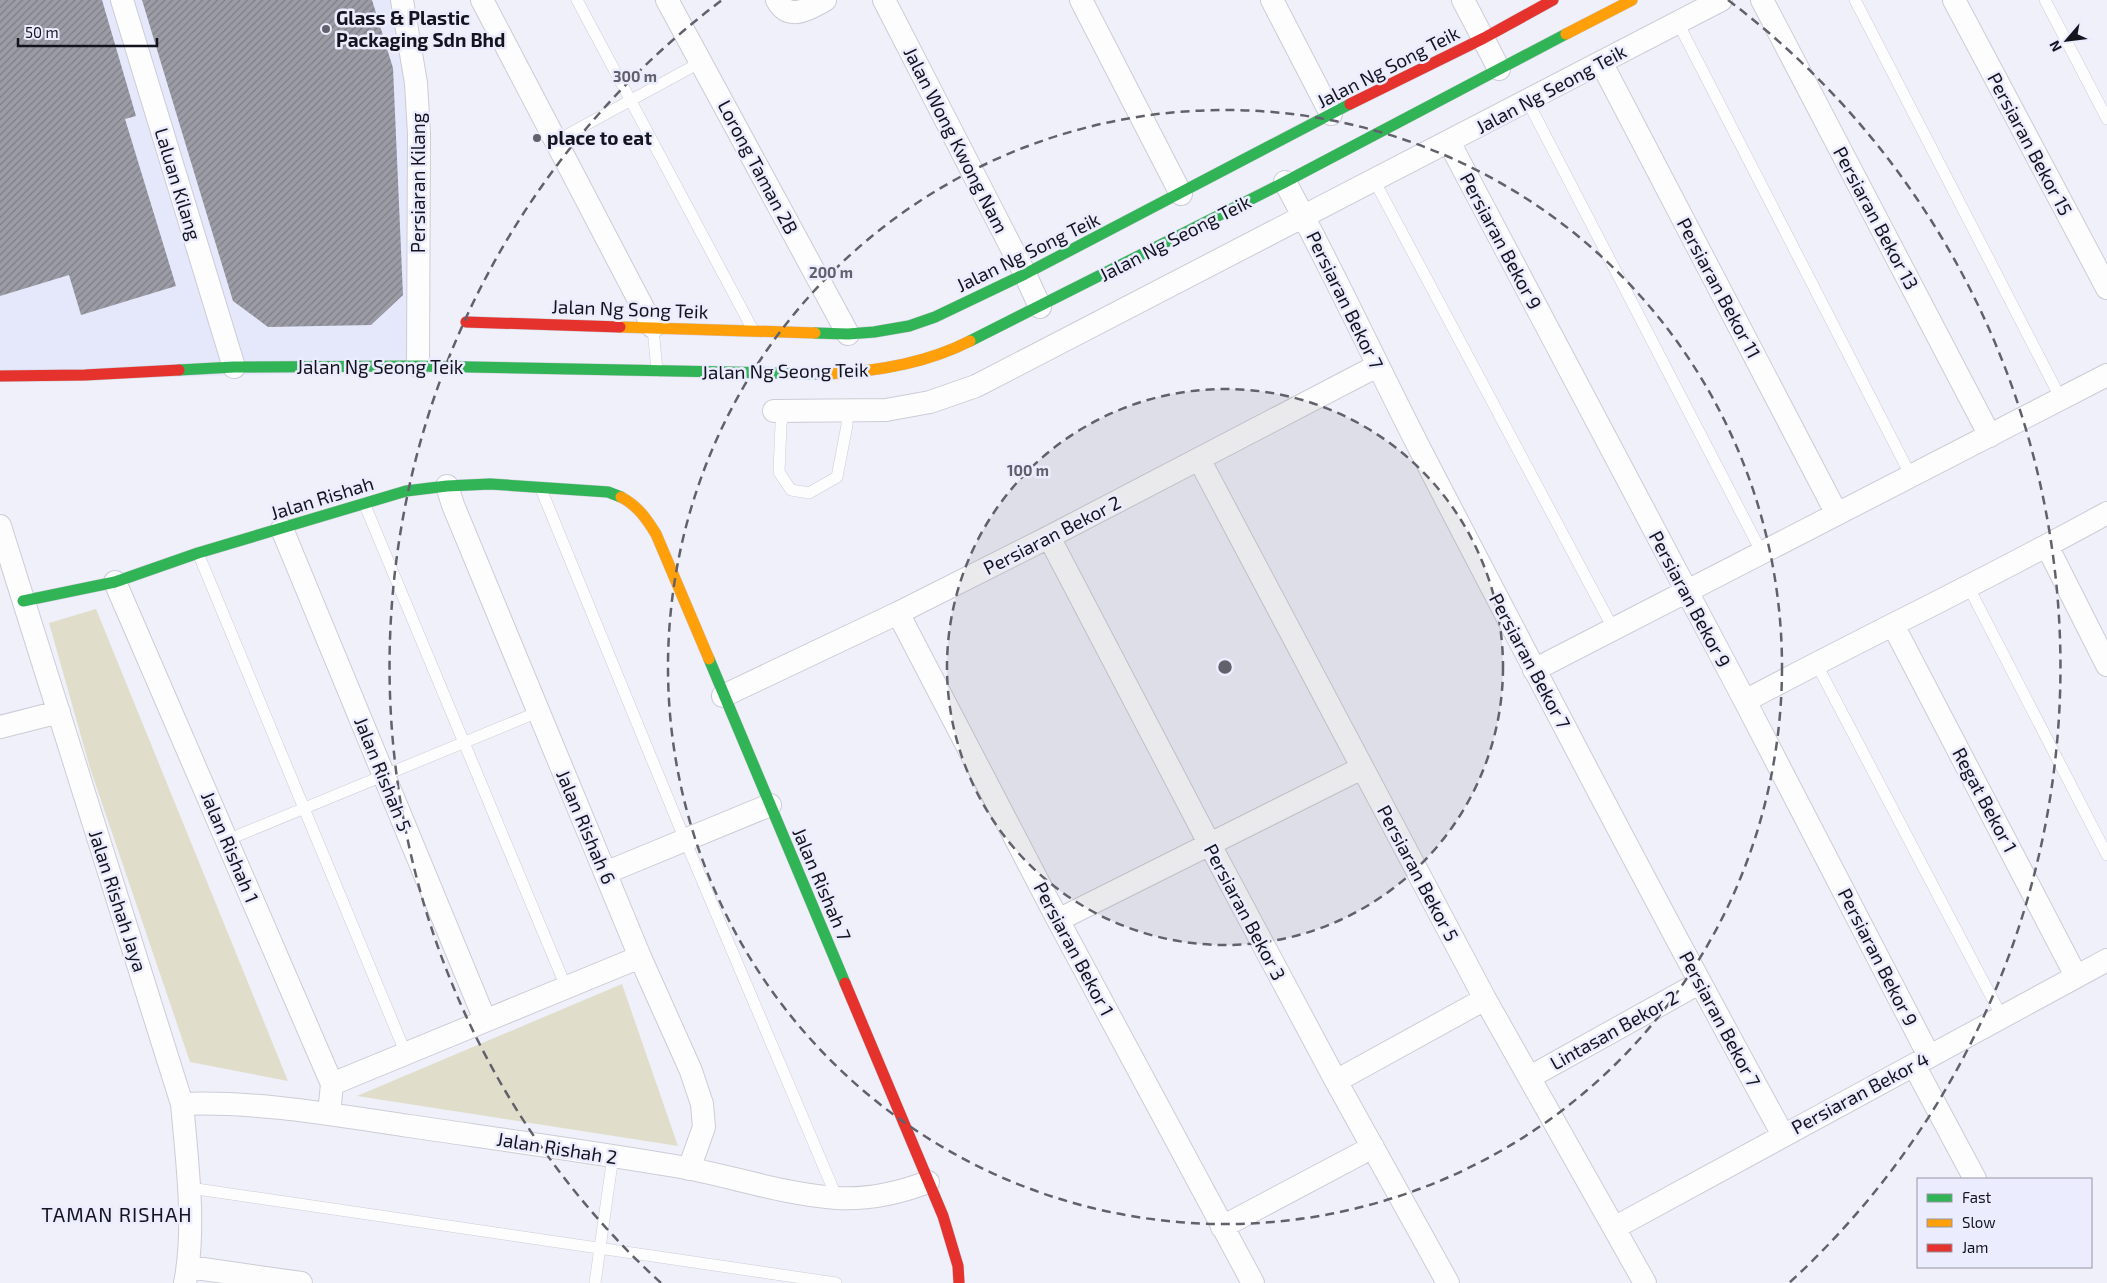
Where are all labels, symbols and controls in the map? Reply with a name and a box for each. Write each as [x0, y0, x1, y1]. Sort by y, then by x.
place label: Glass & Plastic Packaging Sdn Bhd [336, 6, 505, 51]
scale bar [18, 15, 156, 47]
north arrow [2042, 15, 2092, 65]
street label: Jalan Ng Song Teik [1313, 21, 1463, 112]
text: 50 m [25, 23, 59, 41]
marker: Glass & Plastic Packaging Sdn Bhd [320, 23, 332, 35]
text: N [2045, 38, 2065, 55]
street label: Jalan Ng Seong Teik [1472, 39, 1630, 138]
street label: Jalan Wong Kwong Nam [899, 43, 1013, 237]
text: 300 m [613, 67, 657, 85]
street label: Persiaran Bekor 15 [1983, 68, 2078, 219]
street label: Lorong Taman 2B [713, 96, 803, 238]
street label: Persiaran Kilang [406, 112, 429, 253]
street label: Laluan Kilang [151, 125, 207, 243]
place label: place to eat [547, 126, 652, 149]
marker: place to eat [531, 132, 543, 144]
street label: Persiaran Bekor 13 [1829, 142, 1924, 293]
street label: Persiaran Bekor 9 [1456, 168, 1547, 313]
street label: Jalan Ng Seong Teik [1095, 189, 1255, 286]
street label: Jalan Ng Song Teik [952, 207, 1104, 296]
street label: Persiaran Bekor 11 [1673, 214, 1766, 362]
street label: Persiaran Bekor 7 [1302, 227, 1389, 373]
text: 200 m [809, 263, 853, 281]
street label: Jalan Ng Song Teik [551, 294, 709, 323]
street label: Jalan Ng Seong Teik [296, 355, 464, 378]
street label: Jalan Ng Seong Teik [701, 358, 869, 383]
text: 100 m [1007, 461, 1049, 479]
street label: Jalan Rishah [267, 471, 376, 524]
street label: Persiaran Bekor 2 [979, 490, 1124, 579]
street label: Persiaran Bekor 9 [1645, 526, 1736, 671]
street label: Persiaran Bekor 7 [1485, 589, 1576, 733]
centre of rings [1216, 658, 1234, 676]
street label: Jalan Rishah 5 [350, 713, 417, 834]
street label: Regat Bekor 1 [1948, 743, 2023, 856]
street label: Jalan Rishah 6 [552, 766, 621, 887]
street label: Jalan Rishah 1 [197, 788, 264, 906]
street label: Persiaran Bekor 5 [1373, 801, 1464, 945]
street label: Jalan Rishah 7 [788, 824, 857, 944]
street label: Jalan Rishah Jaya [85, 827, 152, 975]
street label: Persiaran Bekor 3 [1200, 840, 1291, 984]
street label: Persiaran Bekor 1 [1029, 878, 1119, 1020]
street label: Persiaran Bekor 9 [1834, 884, 1923, 1030]
street label: Persiaran Bekor 7 [1675, 947, 1766, 1091]
street label: Lintasan Bekor 2 [1546, 985, 1682, 1074]
street label: Persiaran Bekor 4 [1787, 1047, 1932, 1138]
street label: Jalan Rishah 2 [495, 1127, 619, 1168]
legend [1917, 1178, 2092, 1268]
text: Fast [1962, 1188, 1992, 1206]
district label: TAMAN RISHAH [41, 1202, 193, 1226]
text: Slow [1962, 1213, 1996, 1231]
text: Jam [1962, 1238, 1988, 1256]

